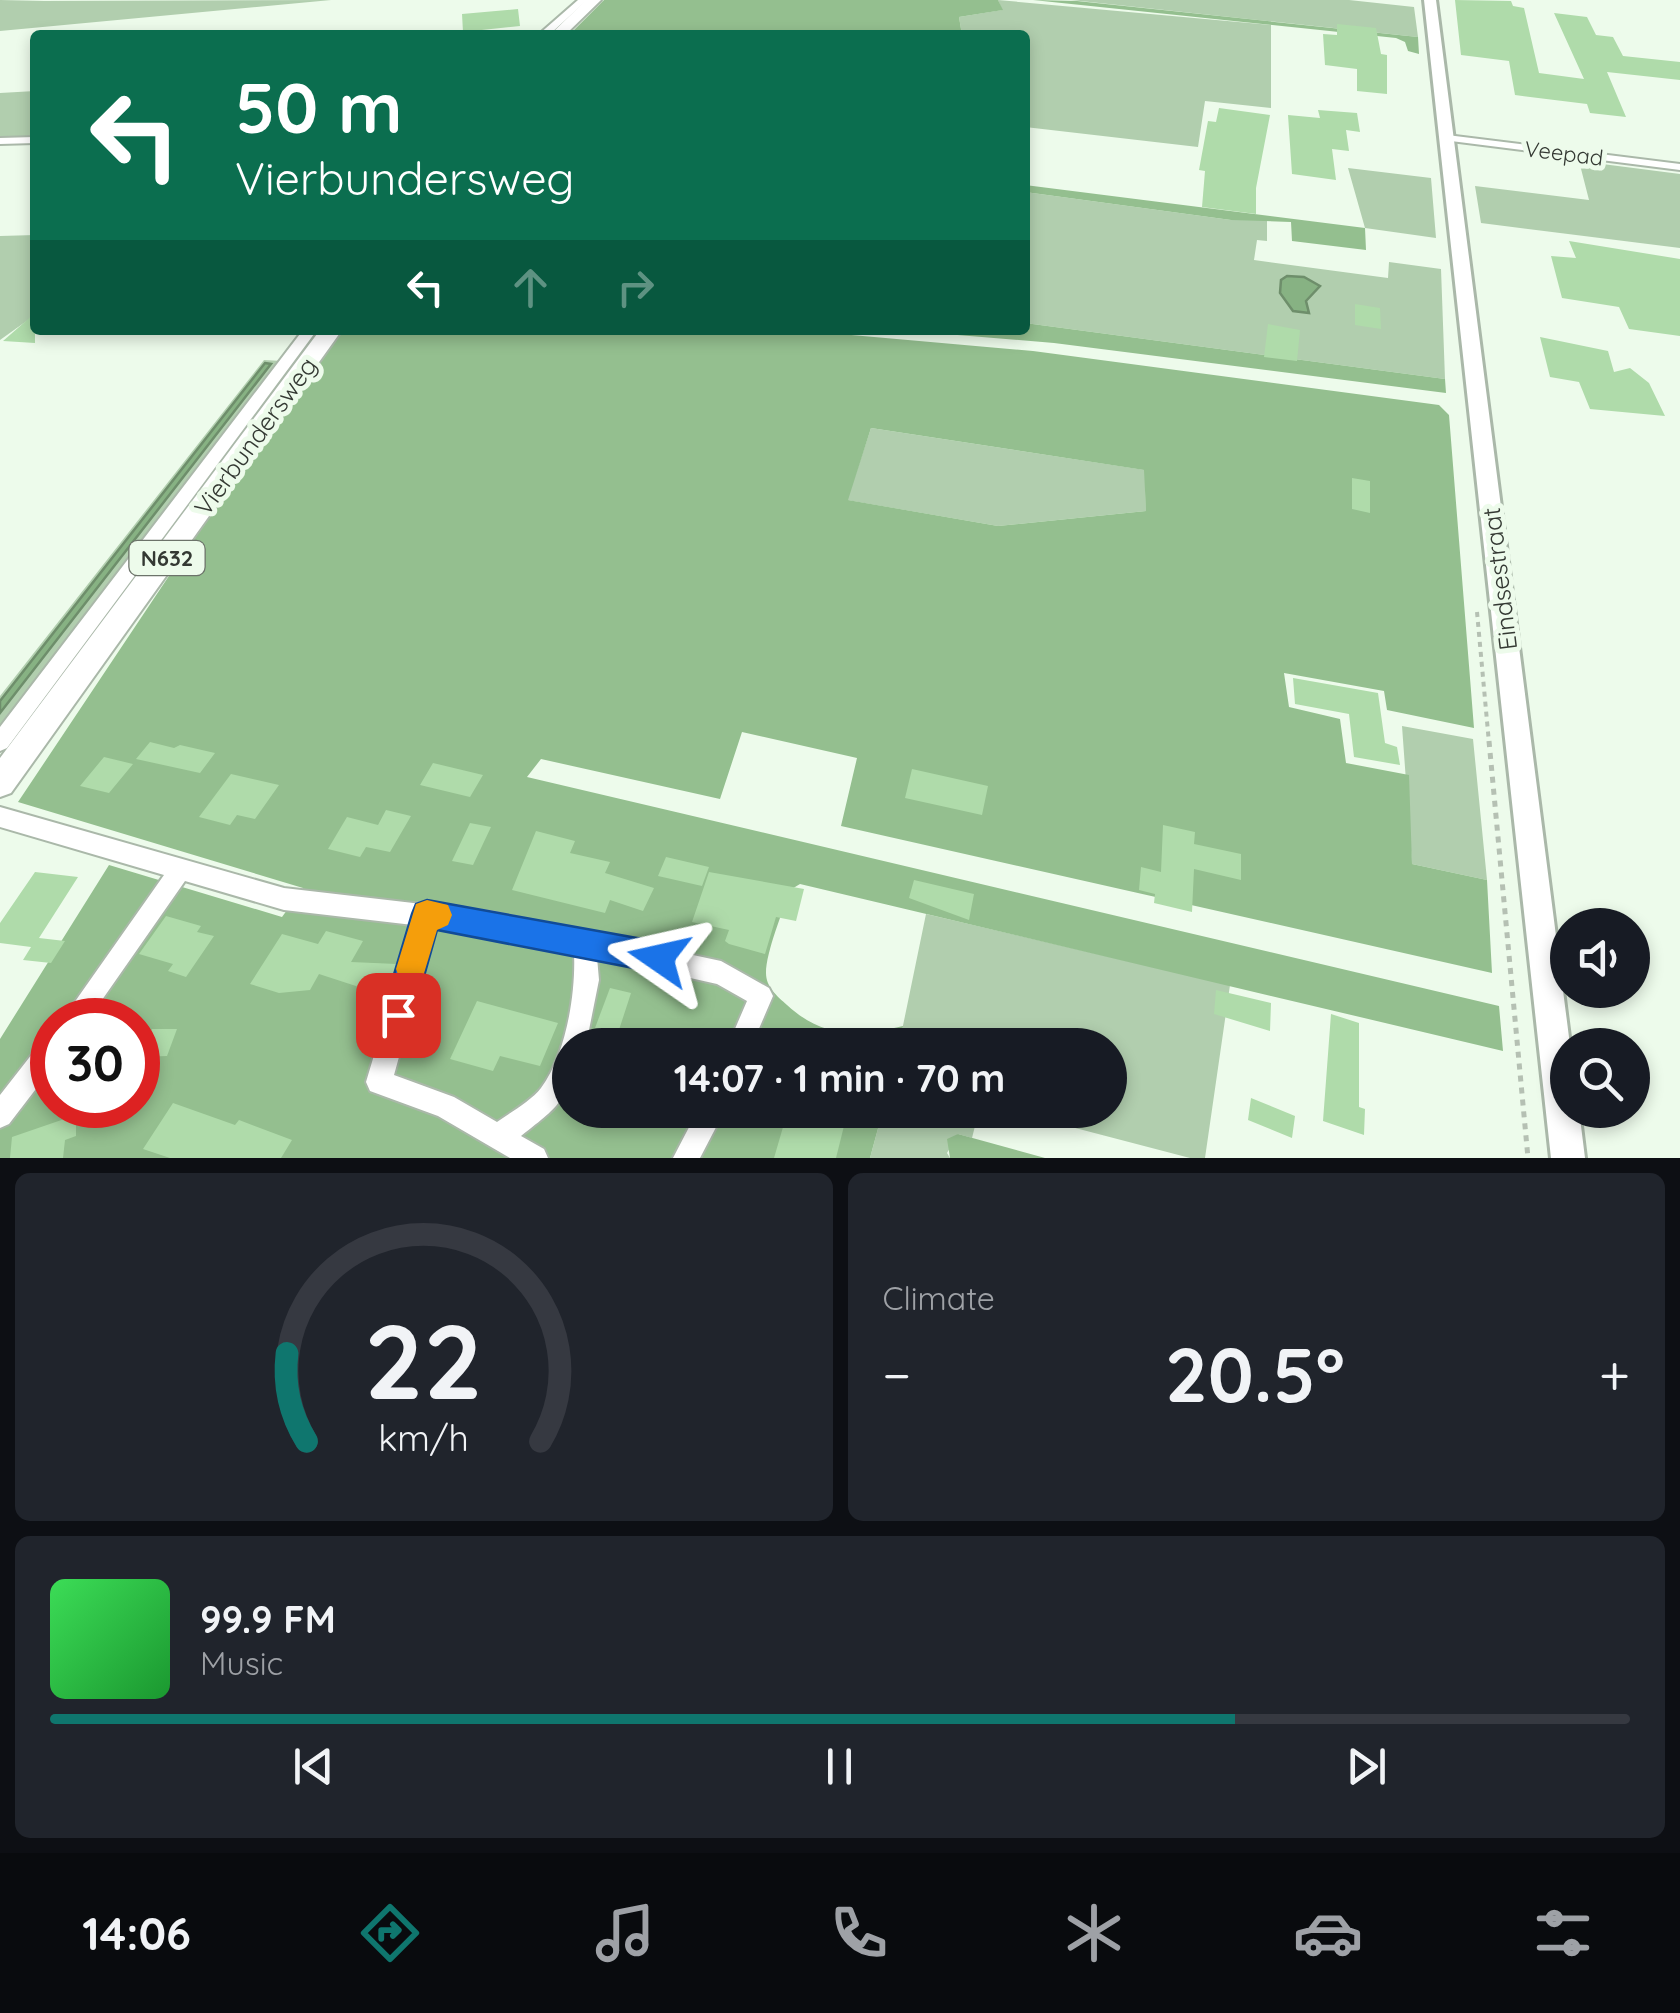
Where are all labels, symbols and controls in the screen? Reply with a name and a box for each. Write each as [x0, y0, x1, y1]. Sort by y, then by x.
text: 50 m [235, 63, 402, 151]
icon: left [70, 70, 200, 200]
street label: Veepad [1523, 134, 1605, 172]
text: Vierbundersweg [235, 150, 574, 206]
icon: left [398, 260, 453, 315]
icon: ahead [503, 260, 558, 315]
icon: right [608, 260, 663, 315]
street label: Vierbundersweg [187, 351, 323, 521]
street label: Eindsestraat [1475, 506, 1523, 652]
road number: N632 [130, 541, 204, 575]
position arrow [607, 906, 711, 1010]
map controls [1550, 908, 1650, 1128]
button: sound [1550, 908, 1650, 1008]
pin [356, 973, 441, 1058]
icon: arrive [371, 988, 426, 1043]
speed limit sign: 30 [30, 998, 160, 1128]
button: search [1550, 1028, 1650, 1128]
text: 14:07 · 1 min · 70 m [674, 1054, 1005, 1102]
text: Climate [883, 1278, 995, 1318]
text: 22 [365, 1295, 483, 1425]
text: 20.5° [1165, 1327, 1345, 1421]
text: − [883, 1340, 911, 1409]
text: + [1599, 1340, 1630, 1409]
text: km/h [378, 1415, 469, 1460]
text: 99.9 FM [200, 1595, 336, 1643]
text: Music [200, 1643, 283, 1683]
icon: previous [286, 1739, 341, 1794]
icon: pause [812, 1739, 867, 1794]
icon: next [1339, 1739, 1394, 1794]
icon: directions [355, 1898, 425, 1968]
icon: music [590, 1898, 660, 1968]
icon: phone [824, 1898, 894, 1968]
icon: climate [1059, 1898, 1129, 1968]
icon: car [1293, 1898, 1363, 1968]
icon: filters [1528, 1898, 1598, 1968]
text: 14:06 [82, 1905, 191, 1961]

